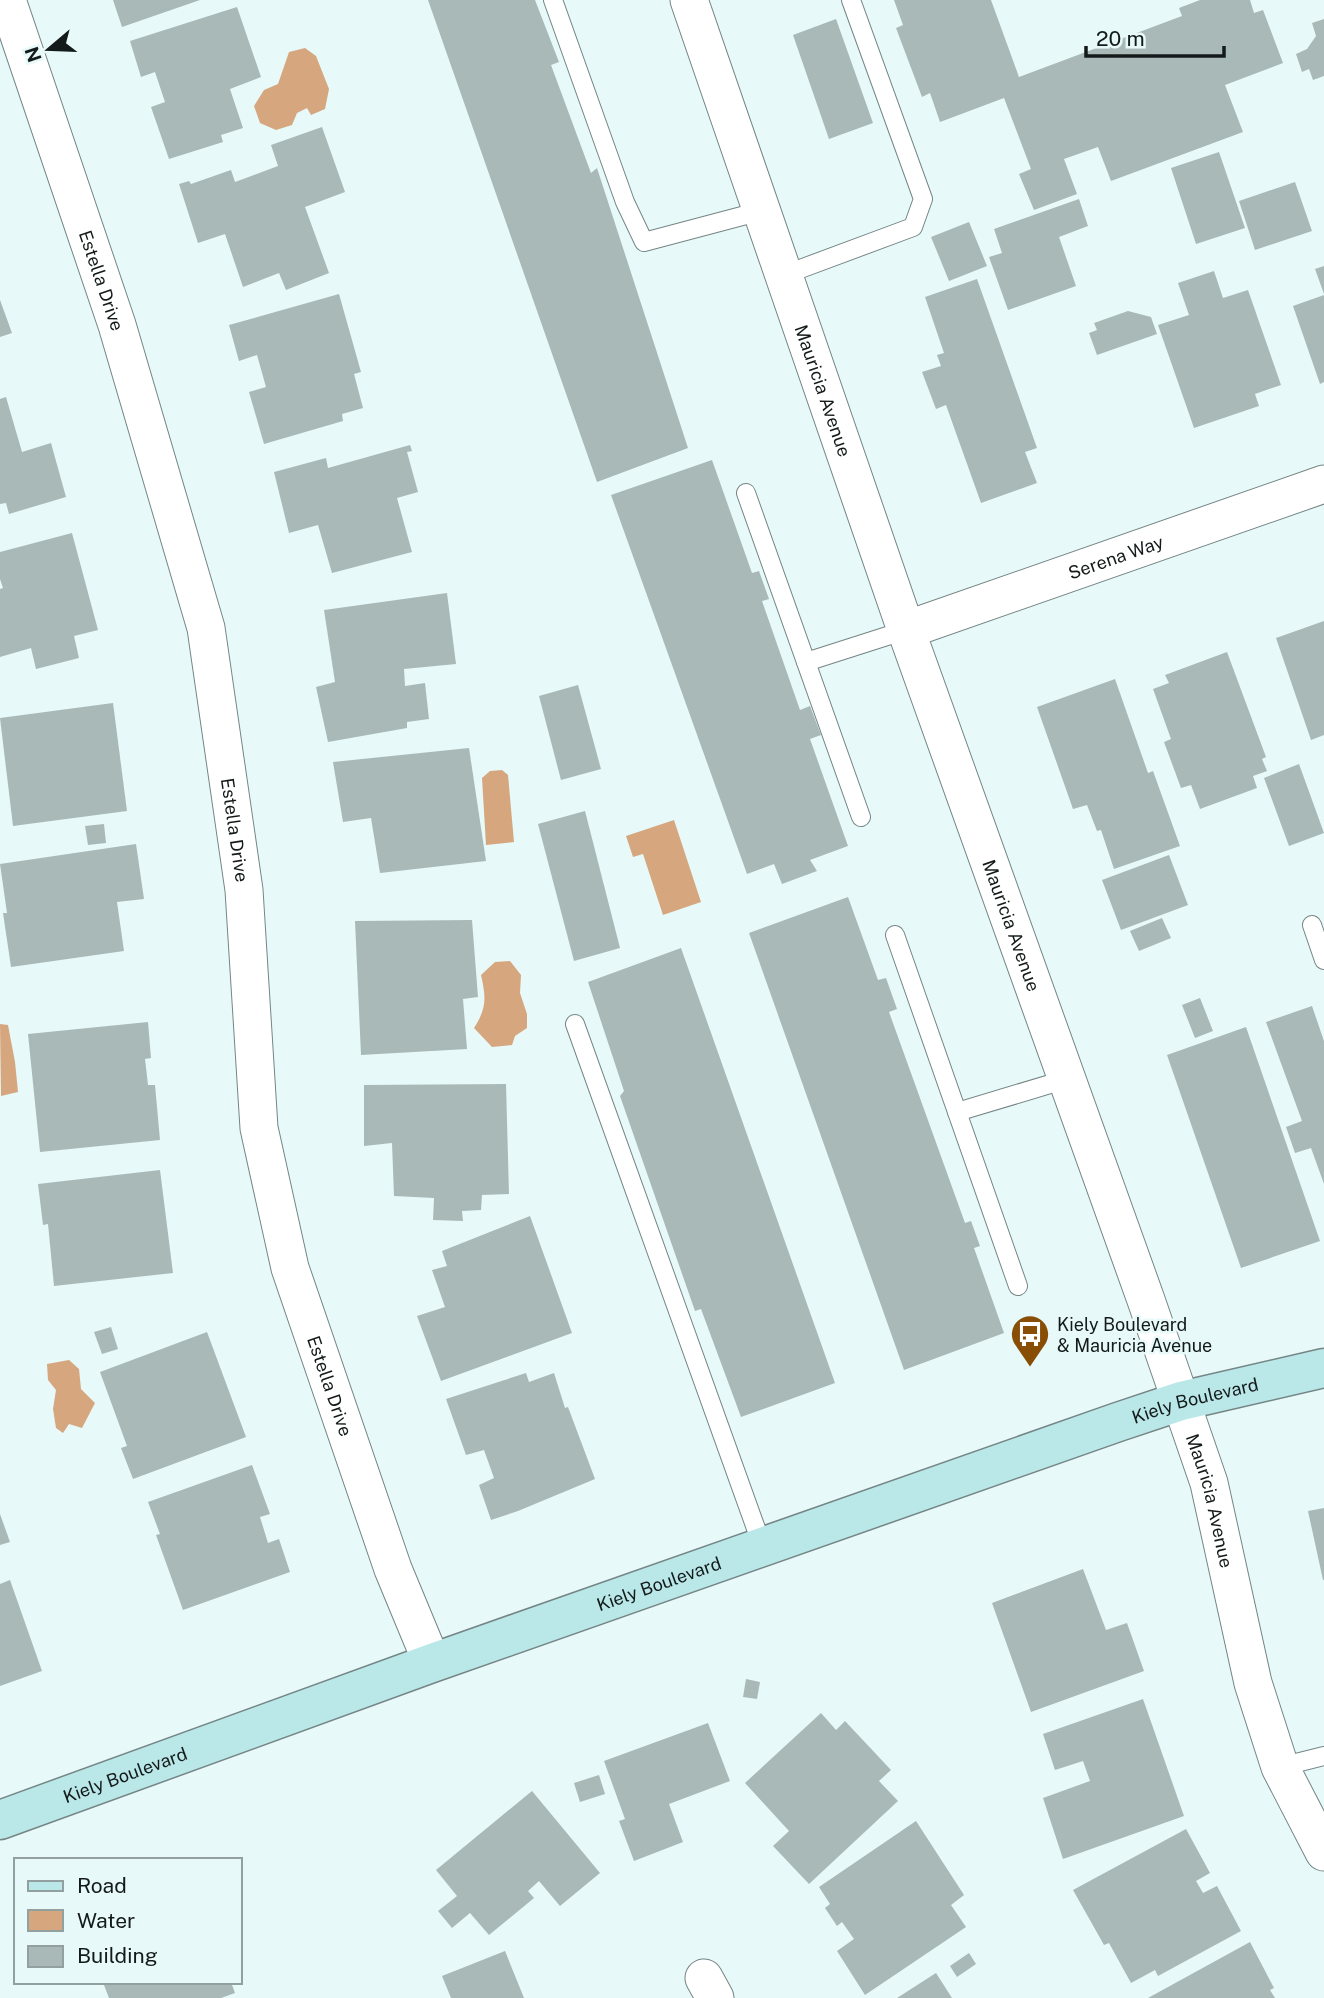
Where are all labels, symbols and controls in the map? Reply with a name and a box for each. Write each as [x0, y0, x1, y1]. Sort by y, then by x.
north arrow [14, 14, 84, 84]
scale bar [1086, 14, 1224, 58]
text: 20 m [1096, 26, 1145, 51]
text: N [20, 44, 46, 65]
street label: Estella Drive [75, 227, 129, 333]
street label: Mauricia Avenue [791, 322, 856, 459]
street label: Serena Way [1065, 530, 1166, 583]
street label: Estella Drive [217, 777, 253, 883]
street label: Mauricia Avenue [979, 857, 1045, 994]
bus stop icon: Kiely Boulevard & Mauricia Avenue [1009, 1313, 1051, 1368]
place label: Kiely Boulevard & Mauricia Avenue [1057, 1314, 1212, 1356]
street label: Estella Drive [303, 1333, 357, 1439]
street label: Kiely Boulevard [1129, 1373, 1260, 1427]
street label: Mauricia Avenue [1182, 1431, 1238, 1570]
street label: Kiely Boulevard [594, 1552, 724, 1615]
street label: Kiely Boulevard [60, 1742, 190, 1807]
legend [14, 1858, 242, 1984]
text: Road [77, 1873, 127, 1898]
text: Water [77, 1908, 135, 1933]
text: Building [77, 1943, 158, 1968]

